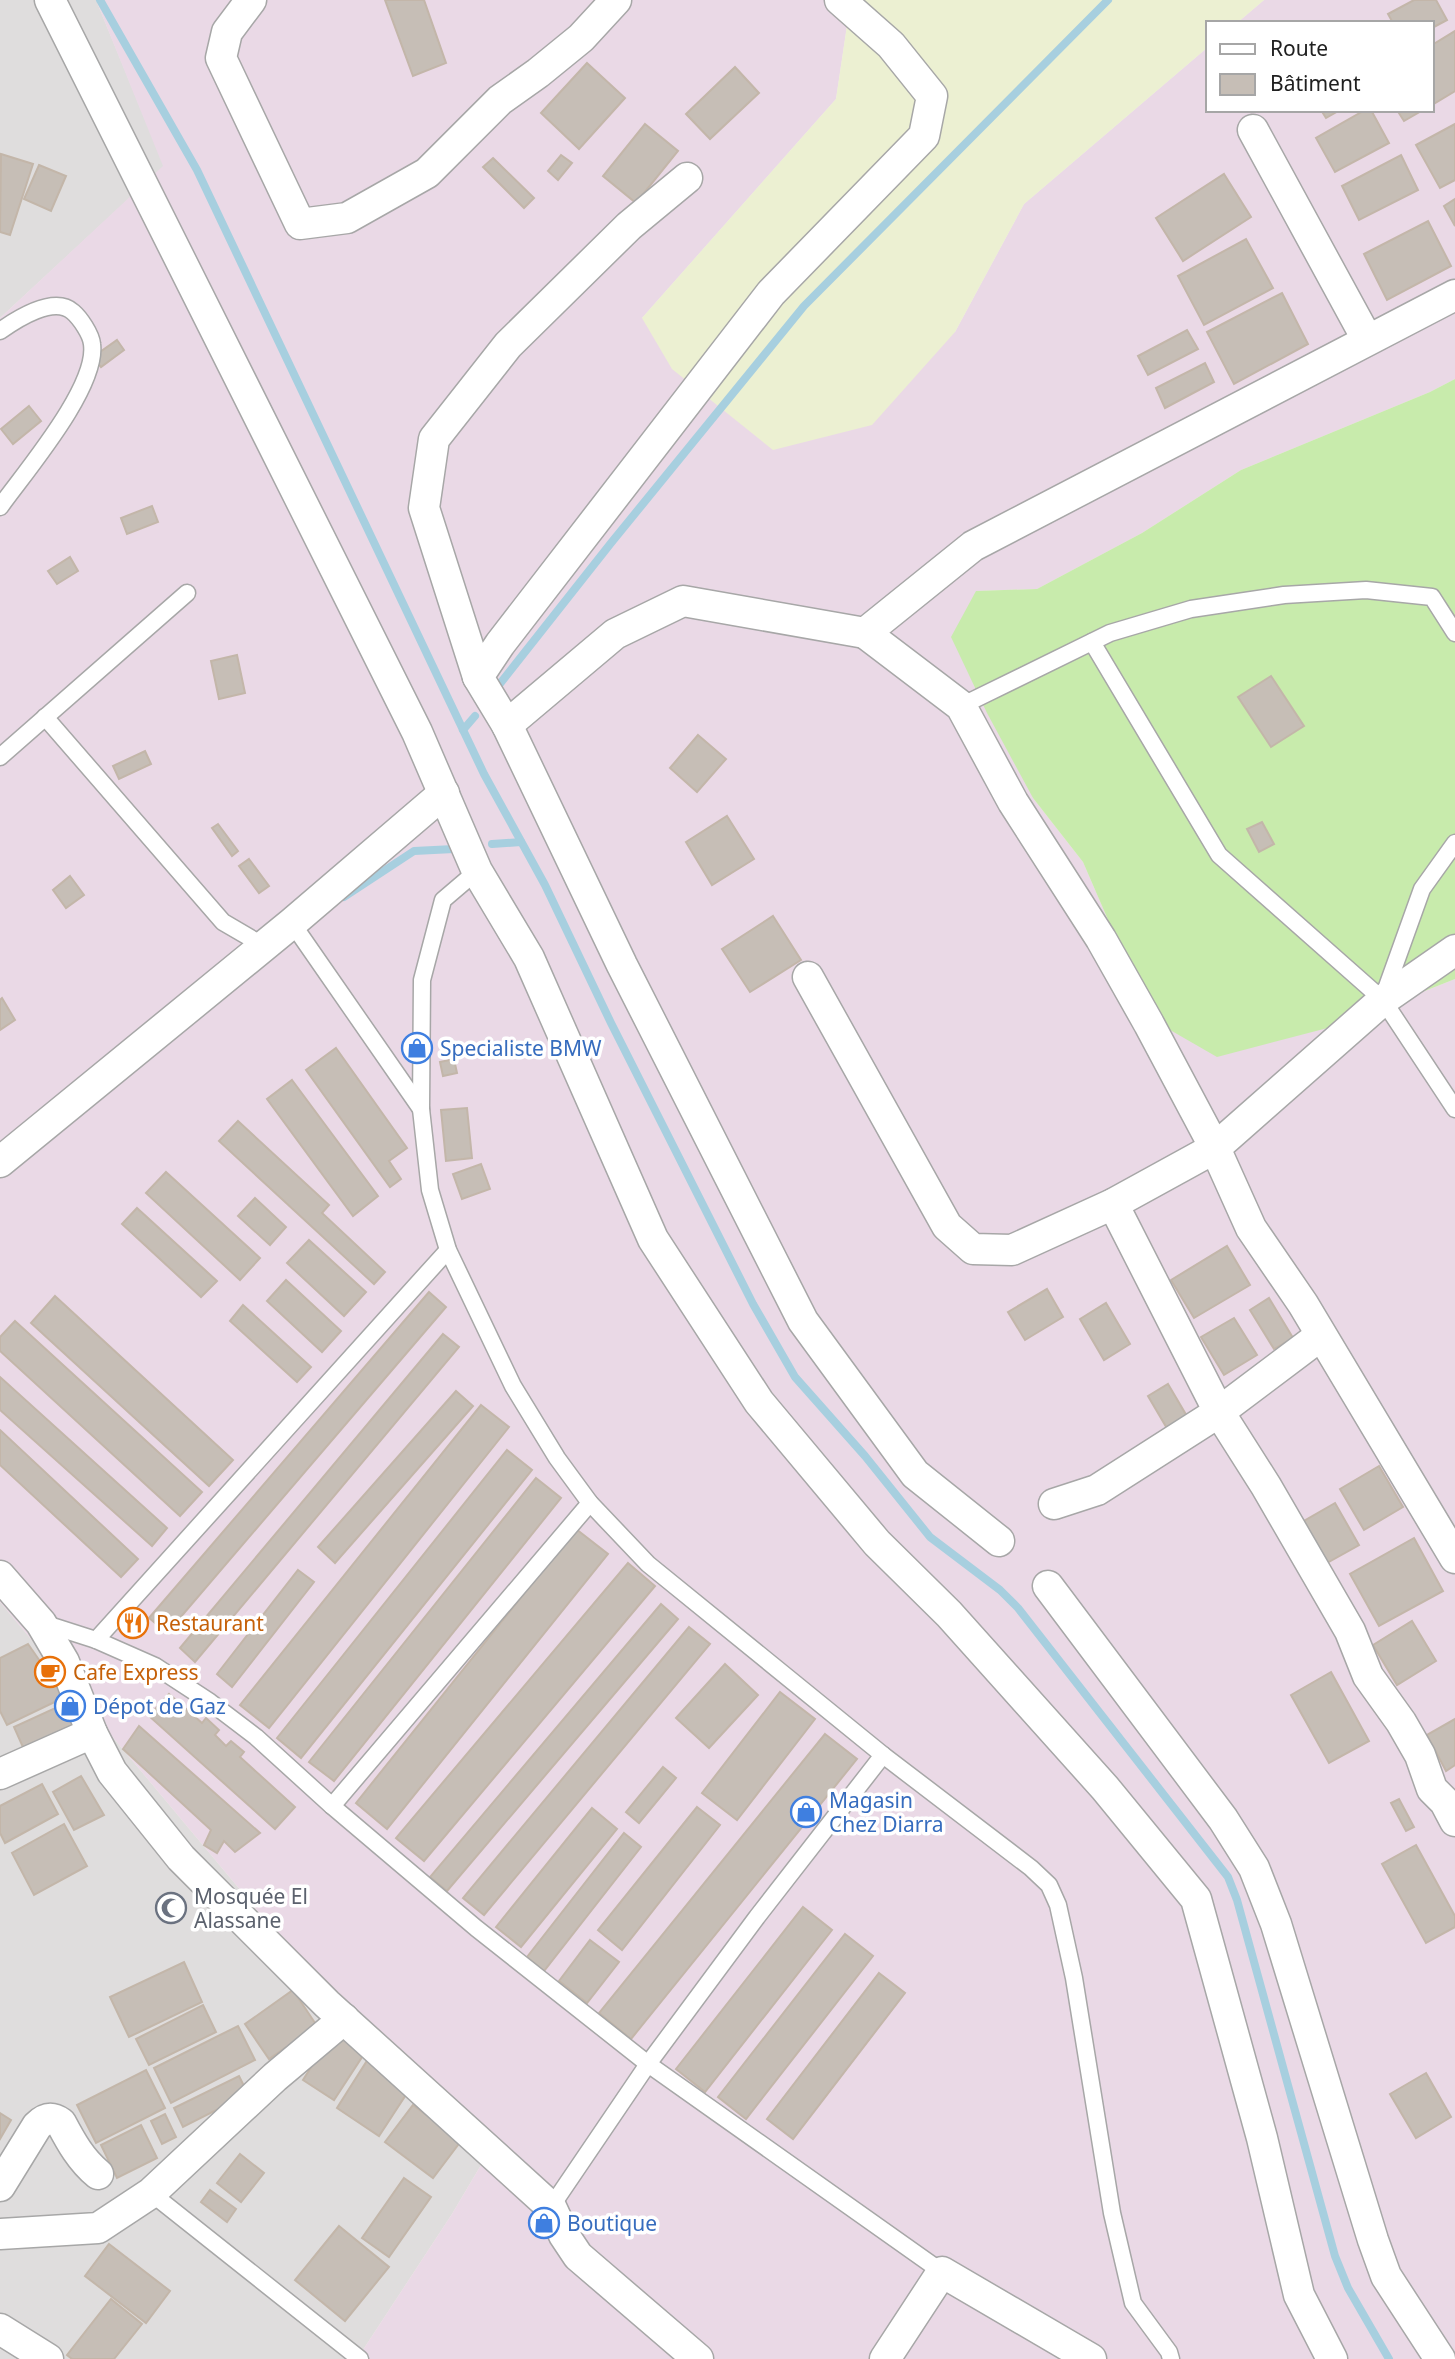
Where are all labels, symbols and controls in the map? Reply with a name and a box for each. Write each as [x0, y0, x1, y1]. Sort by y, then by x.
legend [1206, 21, 1434, 112]
text: Route [1270, 34, 1328, 62]
text: Bâtiment [1270, 69, 1361, 97]
shop icon: Specialiste BMW [400, 1031, 434, 1065]
place label: Specialiste BMW [440, 1034, 602, 1062]
restaurant icon: Restaurant [116, 1606, 150, 1640]
place label: Restaurant [156, 1609, 264, 1637]
cafe icon: Cafe Express [33, 1655, 67, 1689]
place label: Cafe Express [73, 1658, 199, 1686]
shop icon: Dépot de Gaz [53, 1689, 87, 1723]
place label: Dépot de Gaz [93, 1692, 226, 1720]
place label: Magasin Chez Diarra [829, 1786, 943, 1838]
shop icon: Magasin Chez Diarra [789, 1795, 823, 1829]
place label: Mosquée El Alassane [194, 1882, 308, 1934]
mosque icon: Mosquée El Alassane [154, 1891, 188, 1925]
shop icon: Boutique [527, 2206, 561, 2240]
place label: Boutique [567, 2209, 657, 2237]

